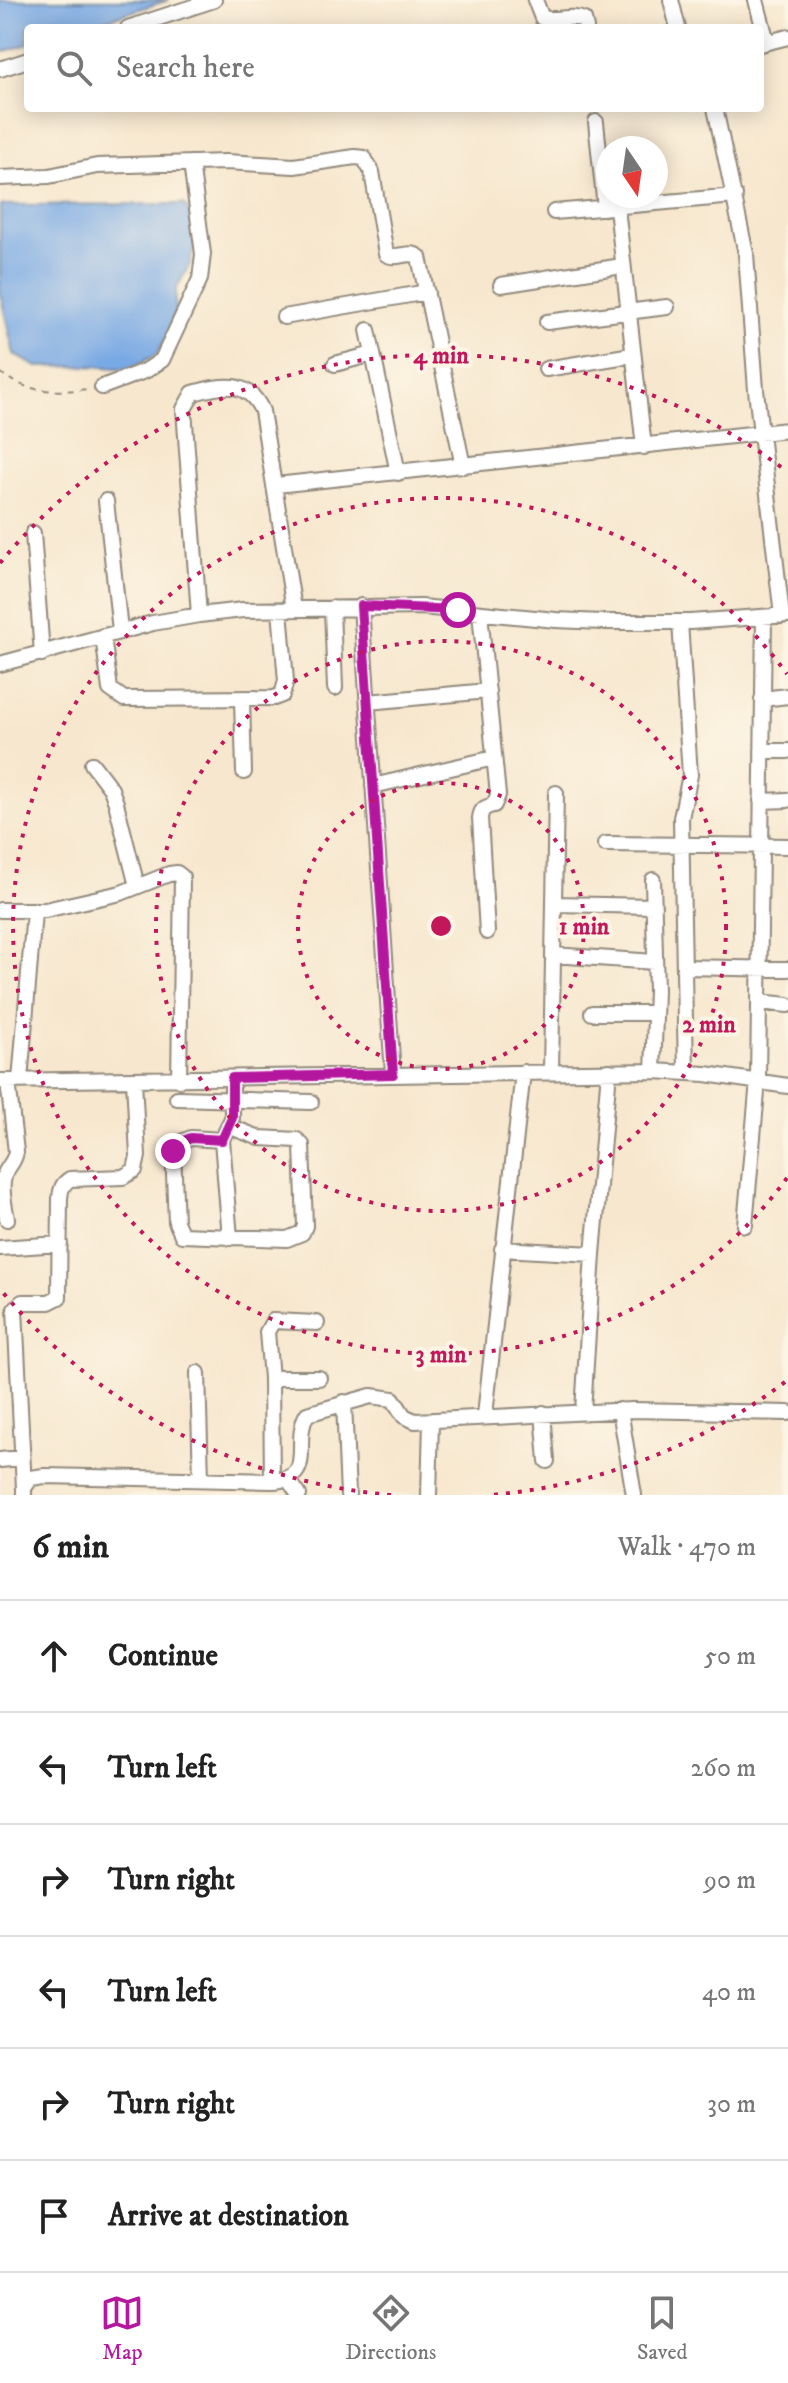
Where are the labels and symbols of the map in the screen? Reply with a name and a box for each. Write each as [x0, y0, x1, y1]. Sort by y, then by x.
north arrow [596, 136, 668, 208]
text: 4 min [413, 341, 469, 371]
route start [440, 592, 476, 628]
centre of rings [427, 912, 455, 940]
text: 1 min [559, 912, 610, 942]
text: 2 min [682, 1010, 736, 1040]
route end [155, 1133, 191, 1169]
text: 3 min [416, 1340, 467, 1370]

